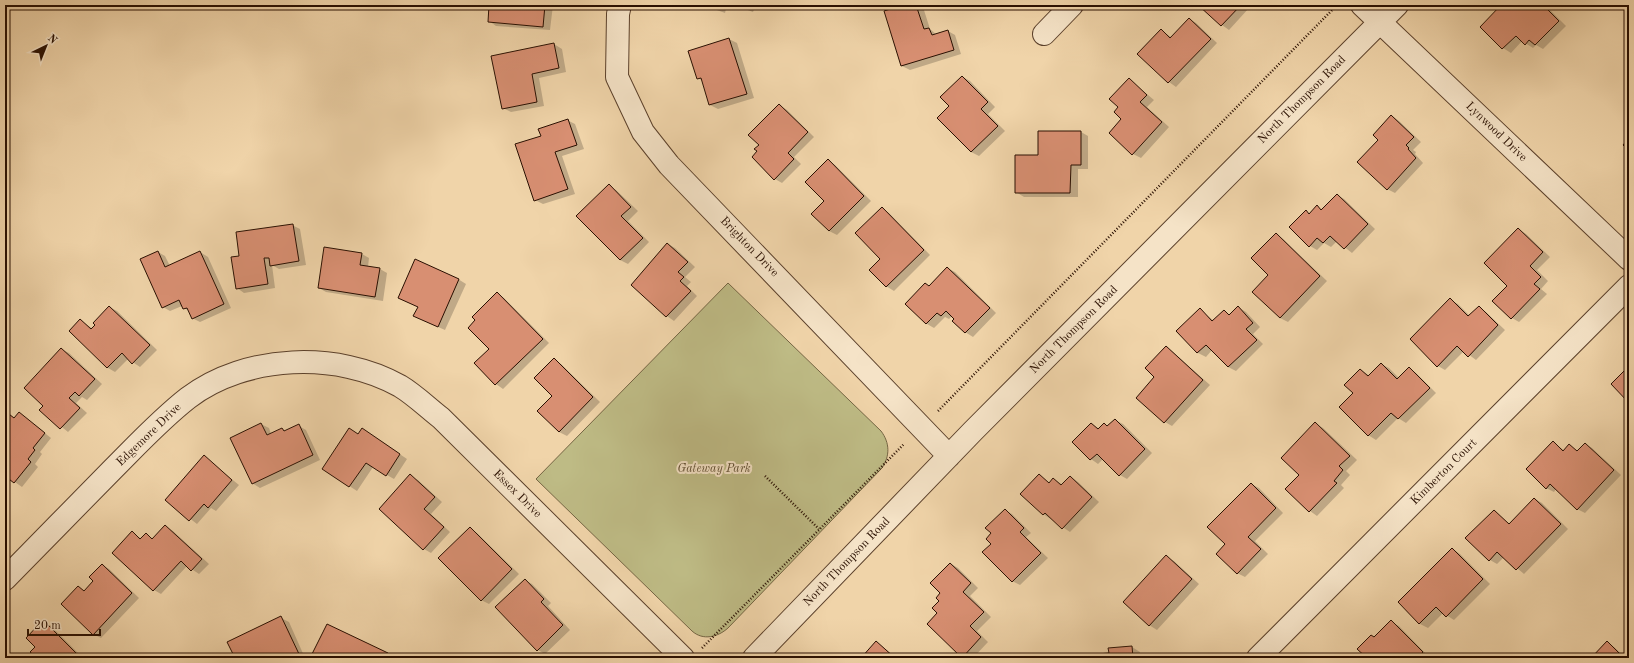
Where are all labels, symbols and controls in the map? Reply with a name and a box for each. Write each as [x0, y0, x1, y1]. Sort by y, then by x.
north arrow [26, 26, 66, 66]
text: N [45, 33, 59, 47]
street label: North Thompson Road [1256, 54, 1348, 146]
street label: Lynwood Drive [1463, 100, 1529, 164]
street label: Brighton Drive [718, 215, 781, 280]
street label: North Thompson Road [1028, 284, 1120, 376]
street label: Edgemore Drive [114, 401, 184, 469]
street label: Kimberton Court [1409, 437, 1479, 507]
park label: Gateway Park [677, 463, 751, 475]
street label: Essex Drive [491, 468, 544, 521]
street label: North Thompson Road [801, 515, 893, 609]
scale bar [28, 611, 100, 637]
text: 20 m [34, 620, 61, 632]

